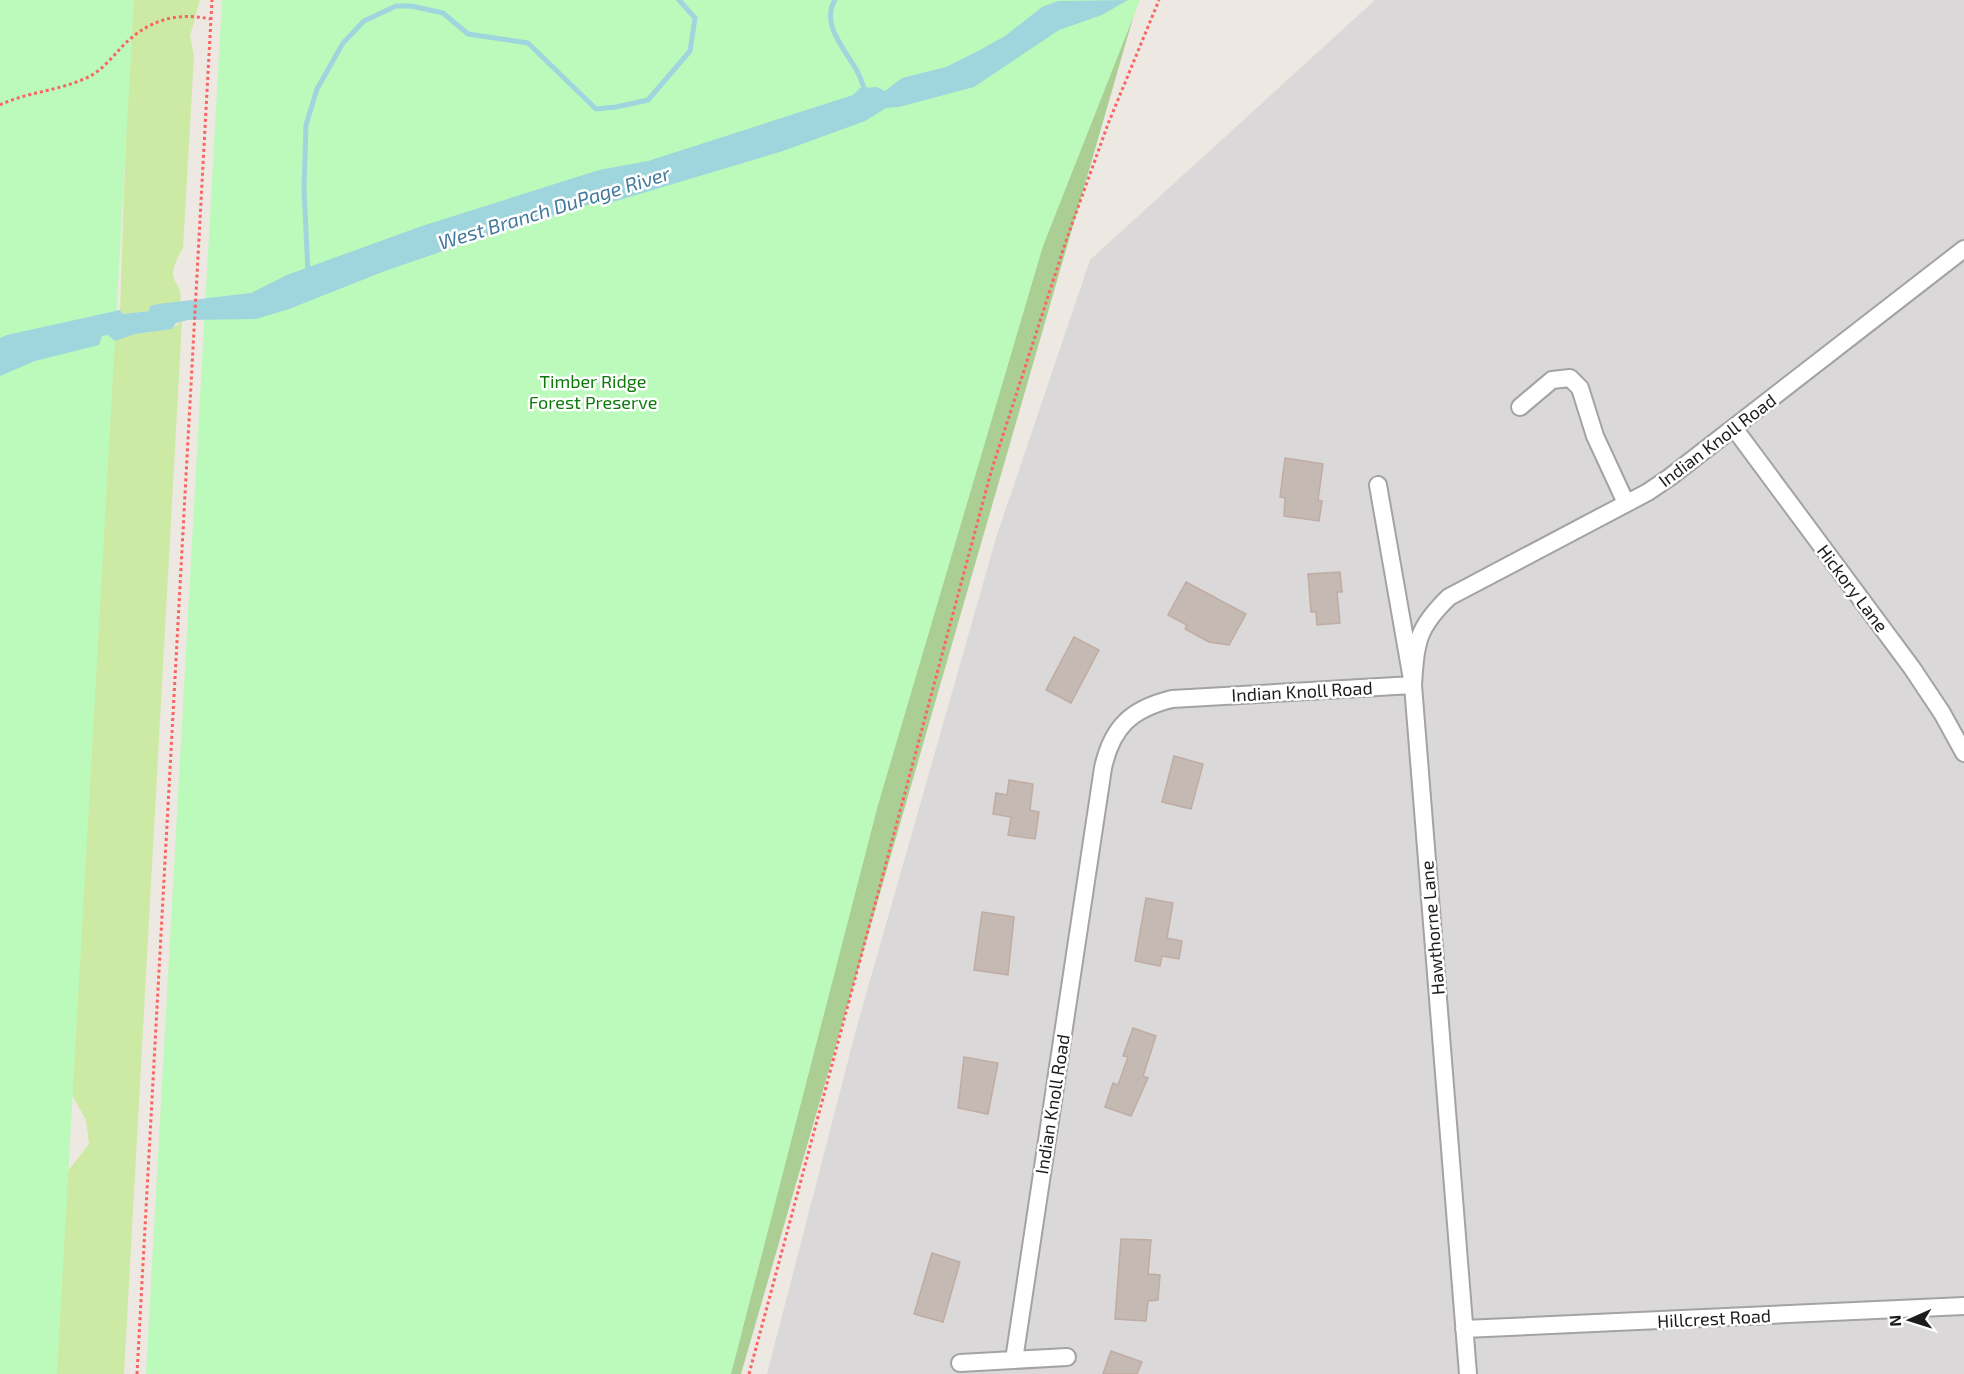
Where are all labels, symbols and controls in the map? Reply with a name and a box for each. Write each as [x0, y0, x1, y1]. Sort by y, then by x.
water label: West Branch DuPage River [435, 160, 674, 254]
park label: Timber Ridge Forest Preserve [529, 370, 657, 413]
street label: Indian Knoll Road [1654, 389, 1780, 491]
street label: Hickory Lane [1813, 540, 1893, 636]
street label: Indian Knoll Road [1231, 676, 1373, 706]
street label: Hawthorne Lane [1415, 860, 1449, 996]
street label: Indian Knoll Road [1030, 1032, 1074, 1176]
north arrow [1880, 1290, 1940, 1350]
street label: Hillcrest Road [1656, 1304, 1772, 1332]
text: N [1885, 1315, 1904, 1327]

